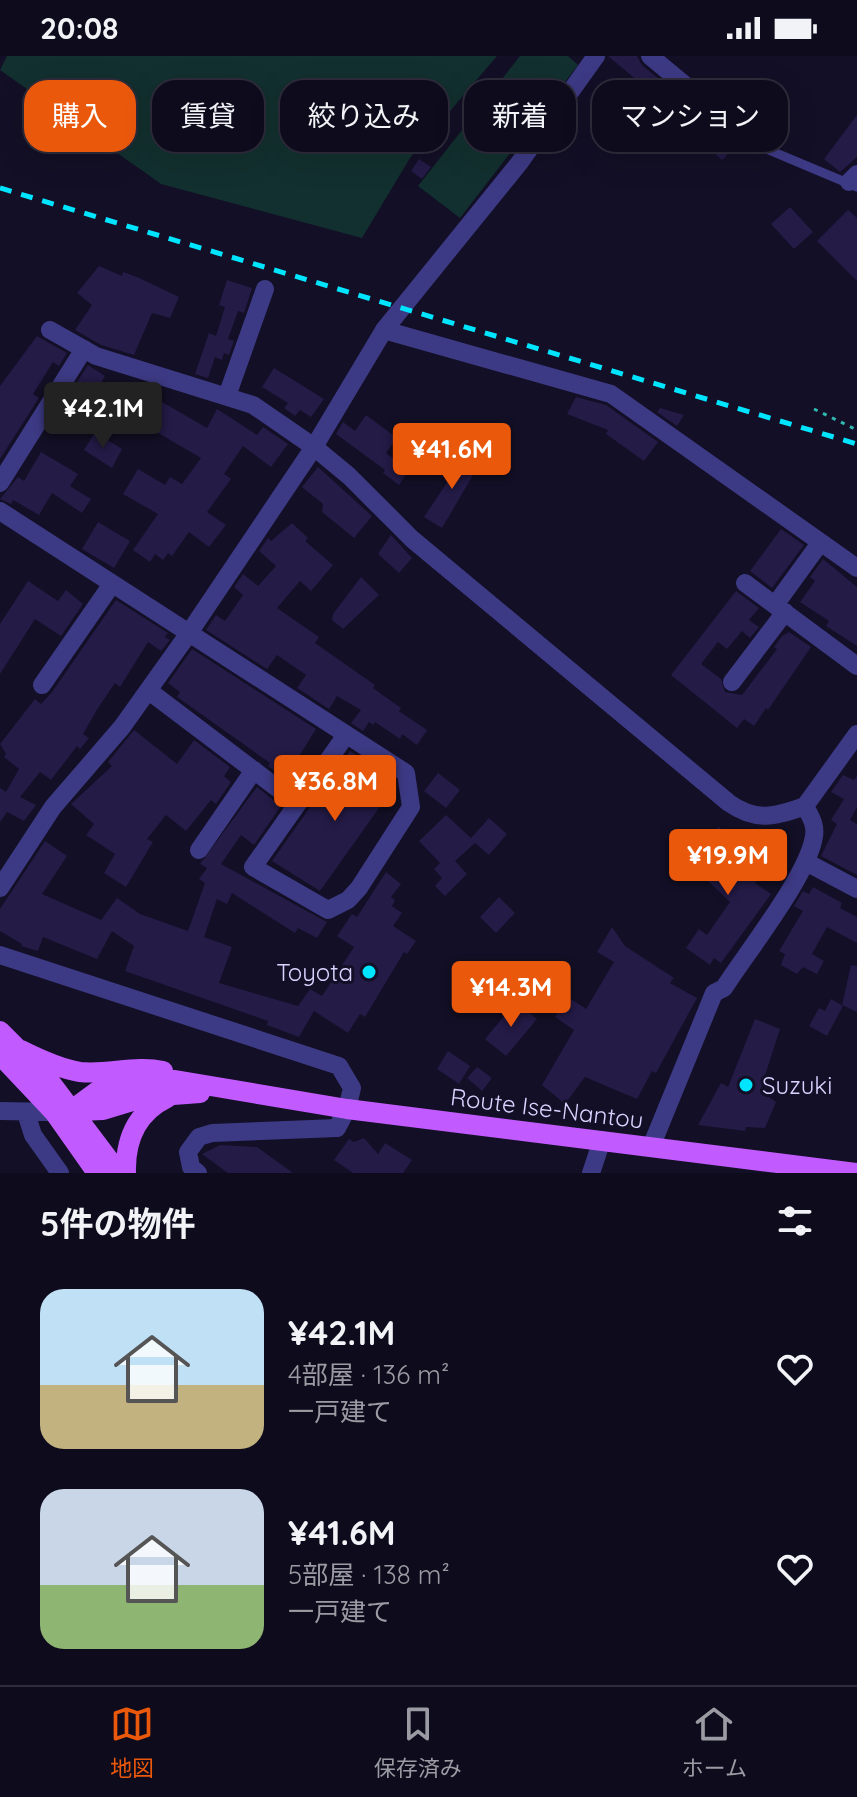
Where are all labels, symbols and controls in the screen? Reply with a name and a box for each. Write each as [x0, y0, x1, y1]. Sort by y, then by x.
text: 20:08 [40, 9, 119, 47]
chip: 購入 [24, 80, 136, 152]
chip: 賃貸 [152, 80, 264, 152]
chip: 絞り込み [280, 80, 448, 152]
chip: 新着 [464, 80, 576, 152]
chip: マンション [592, 80, 788, 152]
pin: ¥42.1M [38, 382, 168, 450]
text: ¥42.1M [62, 391, 144, 424]
pin: ¥41.6M [387, 423, 517, 491]
text: ¥41.6M [411, 432, 493, 465]
pin: ¥36.8M [270, 755, 400, 823]
text: ¥36.8M [292, 764, 378, 797]
pin: ¥19.9M [663, 829, 793, 897]
text: ¥19.9M [687, 838, 769, 871]
place label: Toyota [276, 957, 353, 987]
pin: ¥14.3M [446, 961, 576, 1029]
marker: Toyota [360, 963, 378, 981]
text: ¥14.3M [470, 970, 552, 1003]
place label: Suzuki [762, 1070, 832, 1100]
marker: Suzuki [737, 1076, 755, 1094]
street label: Route Ise-Nantou [449, 1081, 645, 1135]
icon: filters [773, 1199, 817, 1243]
text: 5件の物件 [40, 1202, 196, 1245]
text: ¥42.1M [288, 1311, 395, 1354]
icon: home [104, 1321, 200, 1417]
icon: heart [773, 1347, 817, 1391]
text: 4部屋 · 136 m² [288, 1358, 449, 1391]
text: 一戸建て [288, 1395, 392, 1428]
text: ¥41.6M [288, 1511, 396, 1554]
icon: home [104, 1521, 200, 1617]
icon: heart [773, 1547, 817, 1591]
text: 5部屋 · 138 m² [288, 1558, 450, 1591]
text: 一戸建て [288, 1595, 392, 1628]
tab: 地図 [110, 1702, 154, 1782]
tab: 保存済み [374, 1702, 462, 1782]
tab: ホーム [682, 1702, 747, 1782]

